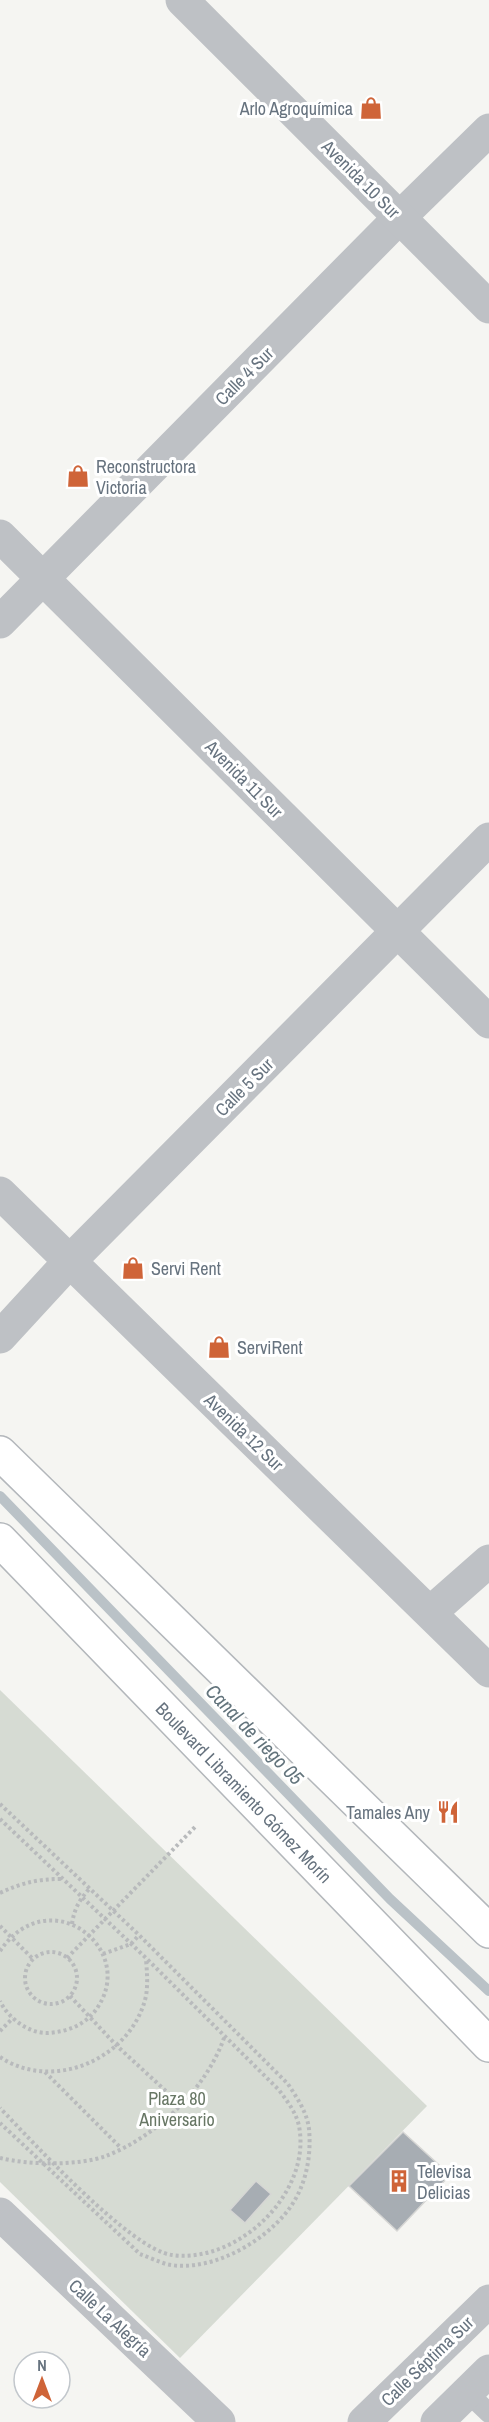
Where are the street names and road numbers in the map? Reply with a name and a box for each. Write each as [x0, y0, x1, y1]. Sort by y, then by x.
street label: Avenida 10 Sur [316, 134, 406, 224]
street label: Calle 4 Sur [209, 341, 279, 411]
street label: Avenida 11 Sur [199, 734, 288, 823]
street label: Calle 5 Sur [209, 1052, 279, 1122]
street label: Avenida 12 Sur [198, 1387, 289, 1476]
street label: Boulevard Libramiento Gómez Morín [151, 1696, 338, 1888]
street label: Calle La Alegría [63, 2273, 157, 2363]
street label: Calle Séptima Sur [375, 2310, 479, 2412]

